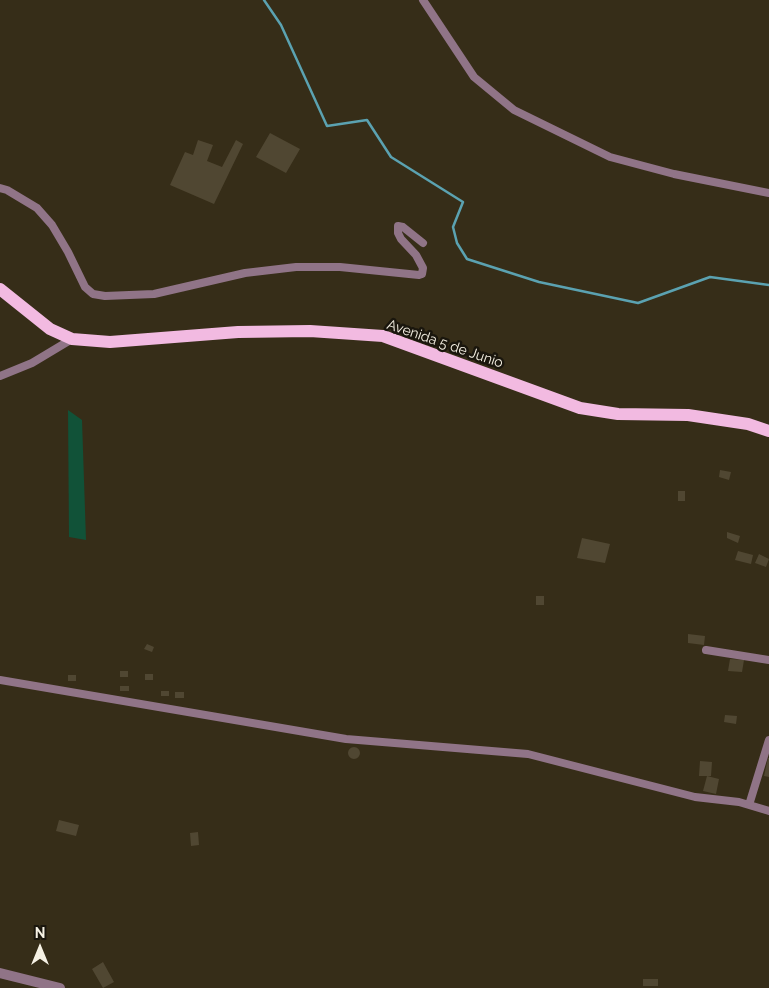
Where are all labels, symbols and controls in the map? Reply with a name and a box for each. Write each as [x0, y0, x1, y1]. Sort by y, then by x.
street label: Avenida 5 de Junio [385, 316, 505, 372]
north arrow [15, 923, 65, 973]
text: N [35, 925, 45, 941]

